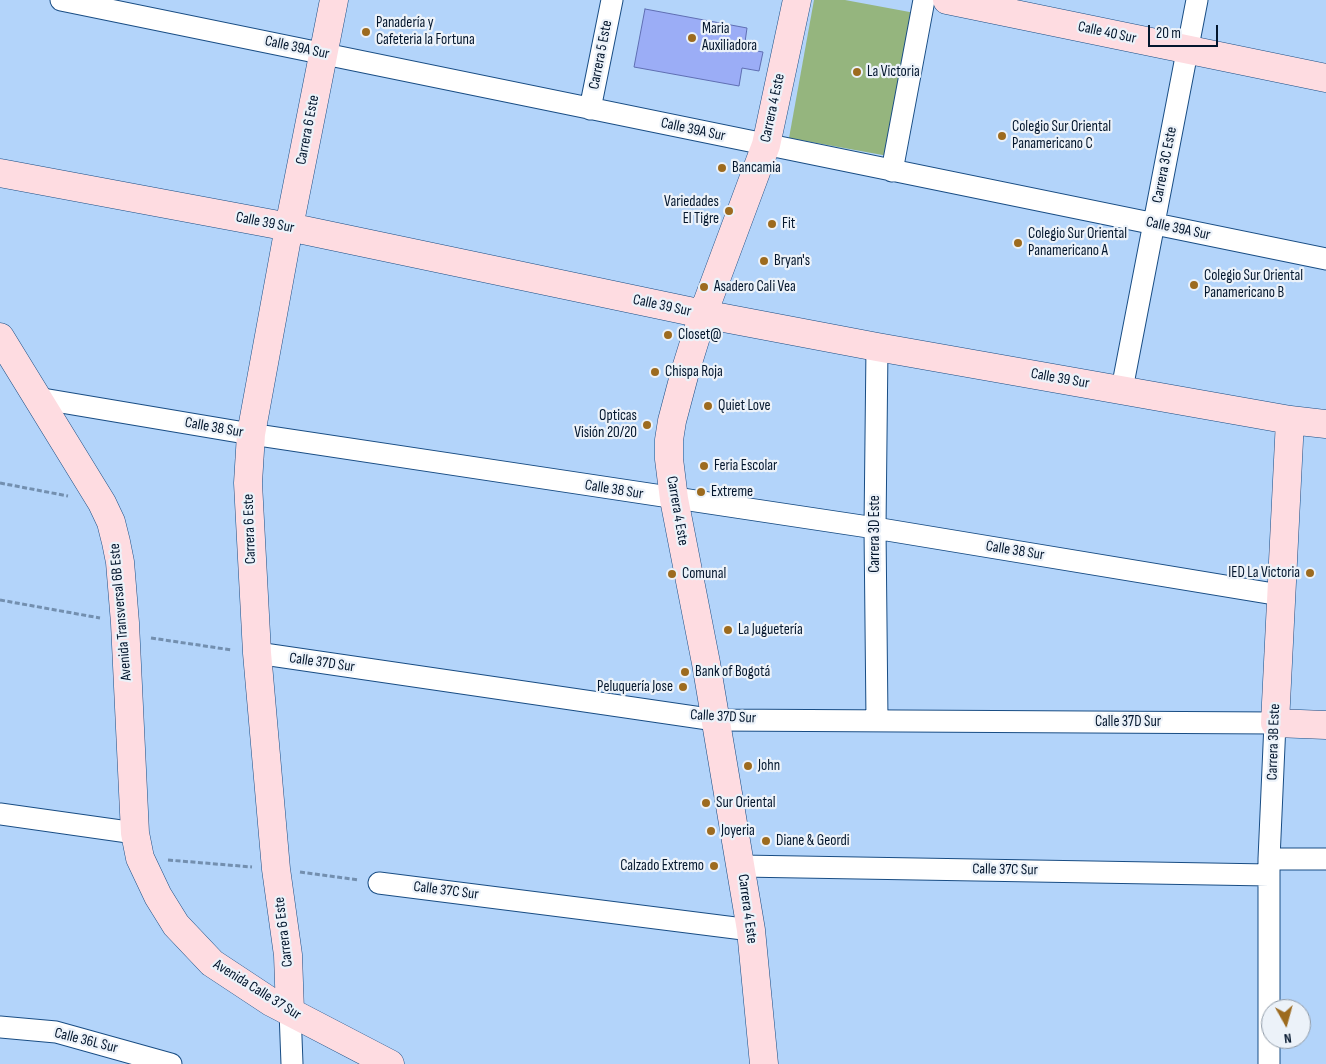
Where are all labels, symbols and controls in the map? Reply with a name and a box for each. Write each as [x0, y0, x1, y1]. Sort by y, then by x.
place label: Panadería y Cafeteria la Fortuna [376, 14, 475, 49]
scale bar [1151, 15, 1221, 47]
street label: Calle 40 Sur [1076, 18, 1138, 48]
street label: Carrera 5 Este [585, 19, 617, 91]
place label: Maria Auxiliadora [702, 20, 757, 55]
text: 20 m [1156, 24, 1181, 43]
marker: Panadería y Cafeteria la Fortuna [360, 26, 372, 38]
street label: Calle 39A Sur [263, 32, 331, 64]
marker: Maria Auxiliadora [686, 32, 698, 44]
place label: La Victoria [867, 63, 920, 81]
marker: La Victoria [851, 66, 863, 78]
street label: Carrera 4 Este [757, 72, 789, 144]
street label: Carrera 6 Este [292, 94, 324, 166]
street label: Calle 39A Sur [659, 114, 727, 146]
place label: Colegio Sur Oriental Panamericano C [1012, 118, 1111, 153]
street label: Carrera 3C Este [1149, 125, 1181, 205]
marker: Colegio Sur Oriental Panamericano C [996, 130, 1008, 142]
place label: Bancamia [732, 159, 781, 177]
marker: Bancamia [716, 162, 728, 174]
place label: Variedades El Tigre [664, 193, 719, 228]
marker: Variedades El Tigre [723, 205, 735, 217]
street label: Calle 39 Sur [234, 209, 296, 237]
street label: Calle 39A Sur [1144, 213, 1212, 245]
place label: Fit [782, 215, 795, 233]
marker: Fit [766, 218, 778, 230]
place label: Colegio Sur Oriental Panamericano A [1028, 225, 1127, 260]
marker: Colegio Sur Oriental Panamericano A [1012, 237, 1024, 249]
place label: Bryan's [774, 252, 810, 270]
marker: Bryan's [758, 255, 770, 267]
place label: Colegio Sur Oriental Panamericano B [1204, 267, 1303, 302]
place label: Asadero Cali Vea [714, 278, 796, 296]
marker: Colegio Sur Oriental Panamericano B [1188, 279, 1200, 291]
marker: Asadero Cali Vea [698, 281, 710, 293]
street label: Calle 39 Sur [631, 291, 693, 321]
place label: Closet@ [678, 326, 721, 344]
marker: Closet@ [662, 329, 674, 341]
place label: Chispa Roja [665, 363, 723, 381]
street label: Calle 39 Sur [1029, 365, 1091, 393]
marker: Chispa Roja [649, 366, 661, 378]
place label: Quiet Love [718, 397, 771, 415]
marker: Quiet Love [702, 400, 714, 412]
place label: Opticas Visión 20/20 [574, 407, 637, 442]
street label: Calle 38 Sur [183, 414, 245, 442]
marker: Opticas Visión 20/20 [641, 419, 653, 431]
place label: Feria Escolar [714, 457, 777, 475]
marker: Feria Escolar [698, 460, 710, 472]
street label: Carrera 4 Este [662, 475, 692, 547]
street label: Calle 38 Sur [583, 476, 645, 504]
place label: Extreme [711, 483, 753, 501]
marker: Extreme [695, 486, 707, 498]
street label: Carrera 6 Este [240, 493, 260, 565]
street label: Carrera 3D Este [866, 495, 884, 573]
street label: Calle 38 Sur [984, 537, 1046, 565]
street label: Avenida Transversal 6B Este [106, 543, 136, 681]
place label: IED La Victoria [1228, 564, 1300, 582]
place label: Comunal [682, 565, 726, 583]
marker: IED La Victoria [1304, 567, 1316, 579]
marker: Comunal [666, 568, 678, 580]
place label: La Juguetería [738, 621, 803, 639]
marker: La Juguetería [722, 624, 734, 636]
street label: Calle 37D Sur [288, 649, 356, 677]
place label: Bank of Bogotá [695, 663, 770, 681]
marker: Bank of Bogotá [679, 666, 691, 678]
place label: Peluquería Jose [597, 678, 673, 696]
marker: Peluquería Jose [677, 681, 689, 693]
street label: Carrera 3B Este [1264, 703, 1284, 781]
street label: Calle 37D Sur [690, 706, 756, 728]
street label: Calle 37D Sur [1095, 713, 1161, 731]
place label: John [758, 757, 780, 775]
marker: John [742, 760, 754, 772]
place label: Sur Oriental [716, 794, 775, 812]
marker: Sur Oriental [700, 797, 712, 809]
place label: Joyeria [721, 822, 755, 840]
marker: Joyeria [705, 825, 717, 837]
place label: Diane & Geordi [776, 832, 850, 850]
marker: Diane & Geordi [760, 835, 772, 847]
place label: Calzado Extremo [620, 857, 704, 875]
marker: Calzado Extremo [708, 860, 720, 872]
street label: Calle 37C Sur [972, 860, 1038, 880]
street label: Carrera 4 Este [733, 873, 761, 945]
street label: Calle 37C Sur [412, 878, 480, 904]
street label: Carrera 6 Este [271, 896, 297, 968]
street label: Avenida Calle 37 Sur [210, 956, 304, 1024]
north arrow [1261, 999, 1311, 1049]
street label: Calle 36L Sur [53, 1024, 119, 1058]
text: N [1283, 1029, 1293, 1047]

